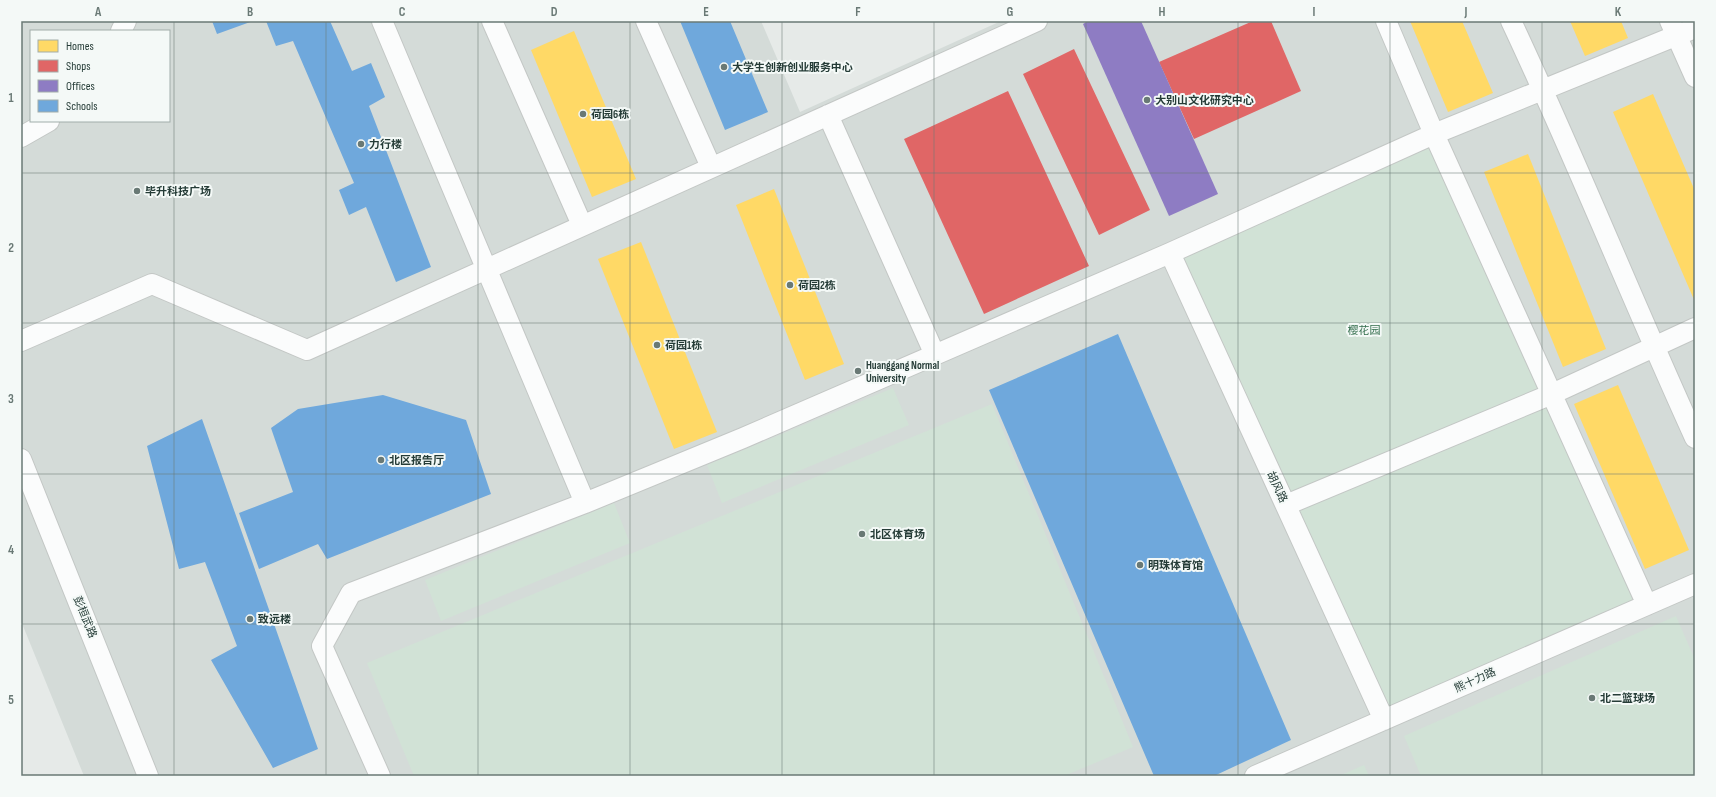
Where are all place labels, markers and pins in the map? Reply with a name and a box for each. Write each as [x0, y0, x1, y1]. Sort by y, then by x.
place label: 大学生创新创业服务中心 [732, 61, 853, 74]
marker: 大学生创新创业服务中心 [719, 62, 729, 72]
place label: 大别山文化研究中心 [1155, 94, 1254, 107]
marker: 大别山文化研究中心 [1142, 95, 1152, 105]
place label: 荷园6栋 [591, 108, 629, 121]
marker: 荷园6栋 [578, 109, 588, 119]
place label: 力行楼 [369, 138, 402, 151]
marker: 力行楼 [356, 139, 366, 149]
place label: 毕升科技广场 [145, 185, 211, 198]
marker: 毕升科技广场 [132, 186, 142, 196]
place label: 荷园2栋 [798, 279, 836, 292]
marker: 荷园2栋 [785, 280, 795, 290]
place label: 荷园1栋 [665, 339, 702, 352]
marker: 荷园1栋 [652, 340, 662, 350]
place label: Huanggang Normal University [866, 359, 939, 385]
marker: Huanggang Normal University [853, 366, 863, 376]
place label: 北区报告厅 [389, 454, 444, 467]
marker: 北区报告厅 [376, 455, 386, 465]
place label: 北区体育场 [870, 528, 925, 541]
marker: 北区体育场 [857, 529, 867, 539]
place label: 明珠体育馆 [1148, 559, 1203, 572]
marker: 明珠体育馆 [1135, 560, 1145, 570]
place label: 致远楼 [258, 613, 291, 626]
marker: 致远楼 [245, 614, 255, 624]
place label: 北二篮球场 [1600, 692, 1655, 705]
marker: 北二篮球场 [1587, 693, 1597, 703]

